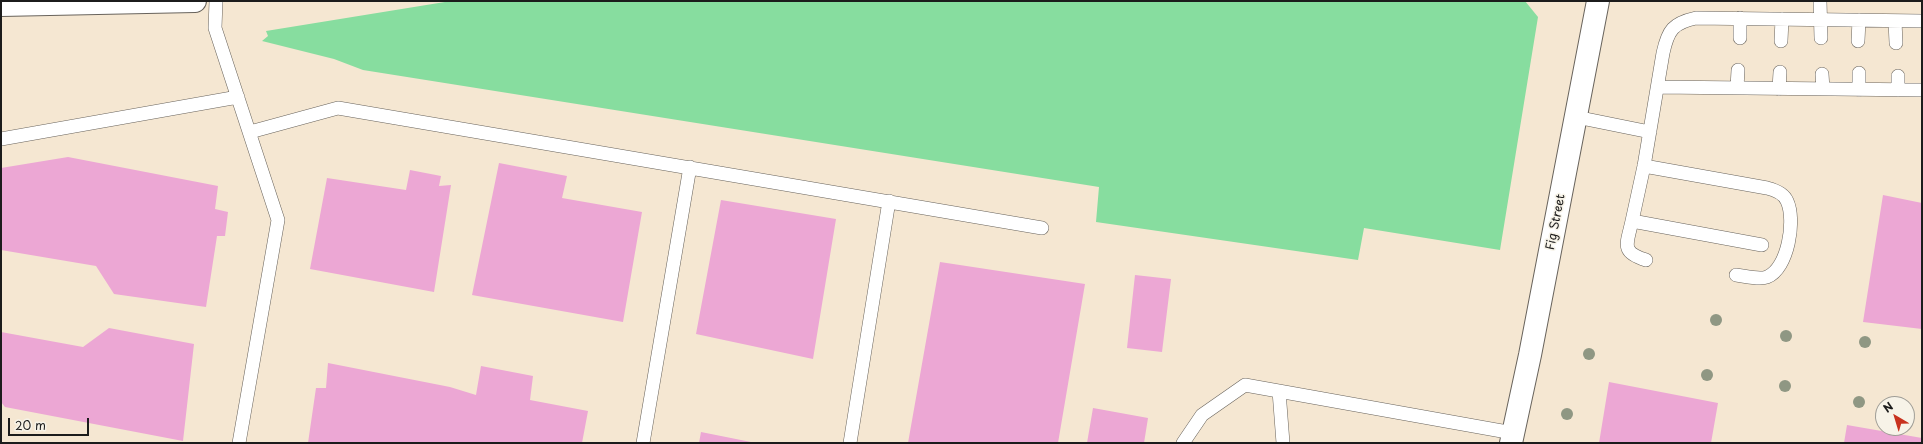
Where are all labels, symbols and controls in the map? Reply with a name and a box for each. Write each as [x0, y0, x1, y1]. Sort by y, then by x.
street label: Fig Street [1544, 193, 1568, 251]
north arrow [1875, 396, 1915, 436]
text: N [1879, 398, 1897, 416]
scale bar [10, 410, 91, 436]
text: 20 m [15, 416, 46, 434]

